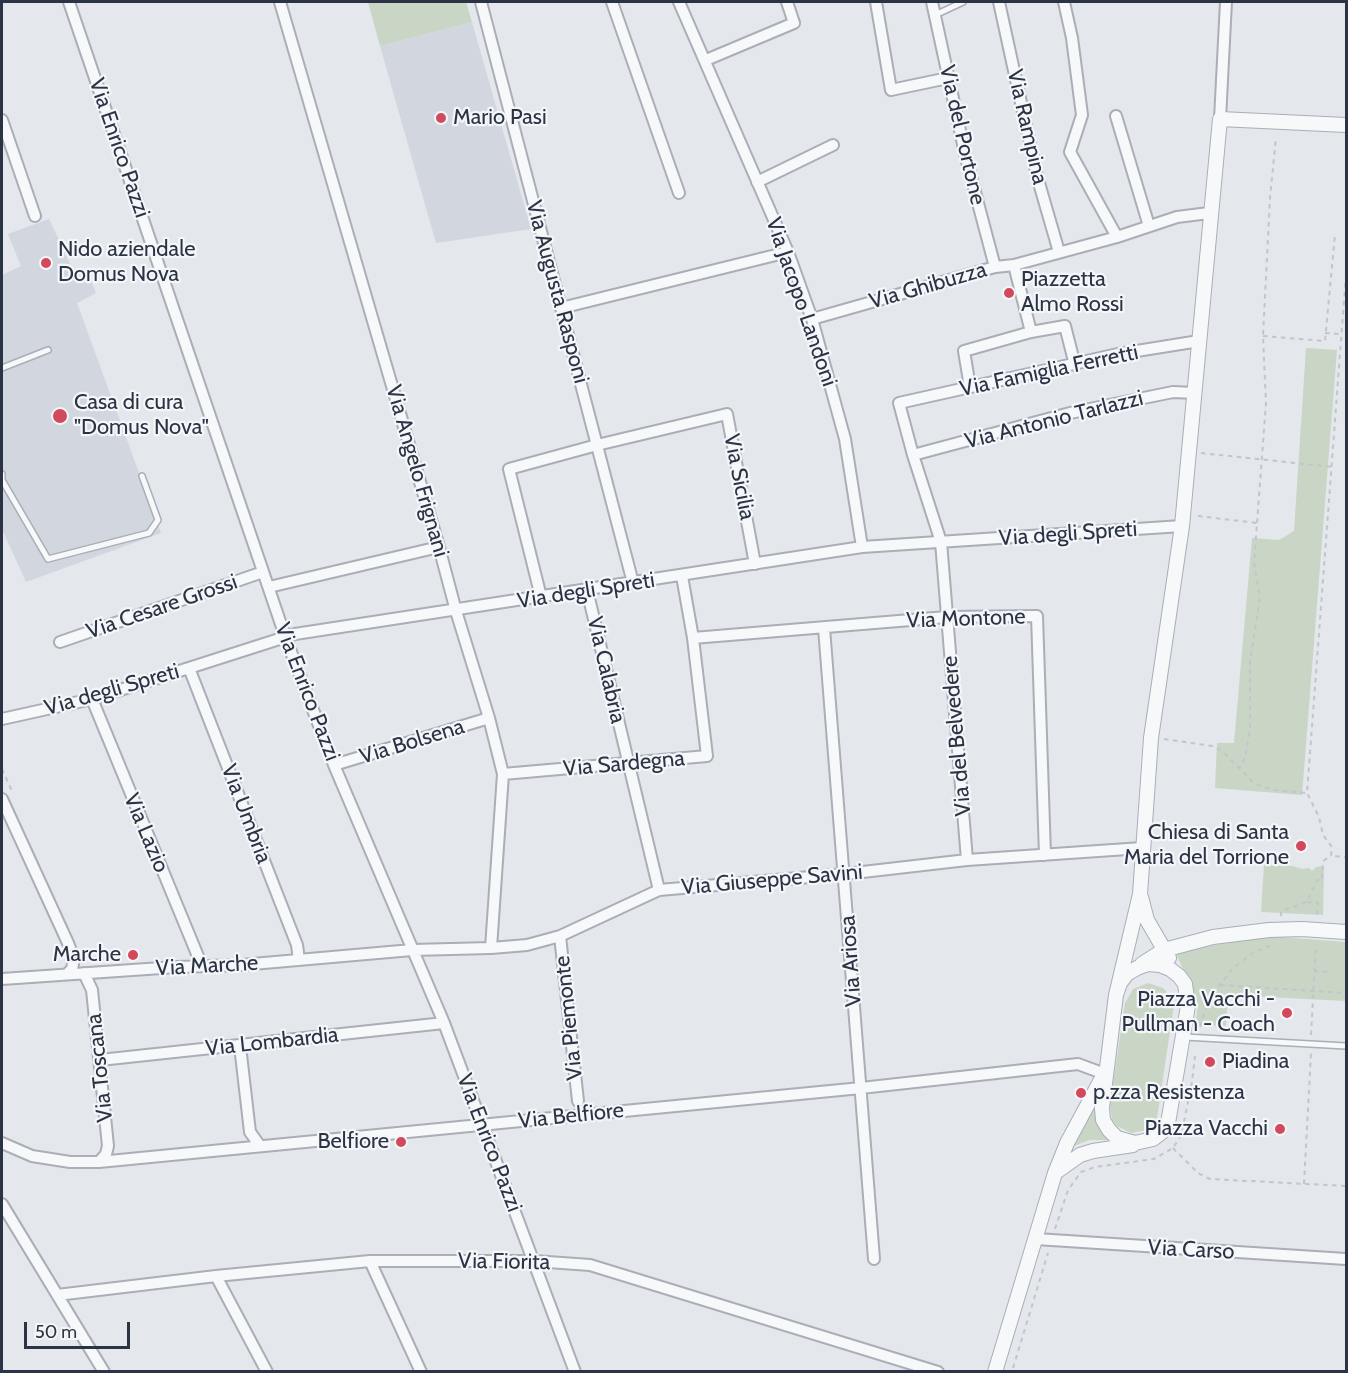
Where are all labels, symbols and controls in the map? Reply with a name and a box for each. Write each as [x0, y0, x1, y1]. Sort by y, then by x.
street label: Via del Portone [933, 63, 991, 207]
street label: Via Rampina [1001, 67, 1053, 187]
street label: Via Enrico Pazzi [83, 75, 155, 221]
place label: Mario Pasi [453, 105, 547, 131]
marker: Mario Pasi [434, 111, 448, 125]
street label: Via Augusta Rasponi [520, 198, 594, 386]
street label: Via Jacopo Landoni [760, 214, 842, 390]
place label: Nido aziendale Domus Nova [58, 237, 195, 288]
marker: Nido aziendale Domus Nova [39, 256, 53, 270]
street label: Via Ghibuzza [866, 257, 990, 315]
place label: Piazzetta Almo Rossi [1021, 267, 1124, 318]
marker: Piazzetta Almo Rossi [1002, 286, 1016, 300]
street label: Via Famiglia Ferretti [957, 339, 1141, 403]
street label: Via Angelo Frignani [380, 382, 454, 560]
street label: Via Antonio Tarlazzi [962, 385, 1146, 455]
place label: Casa di cura "Domus Nova" [74, 390, 209, 442]
marker: Casa di cura "Domus Nova" [51, 407, 69, 425]
street label: Via Sicilia [718, 432, 760, 522]
street label: Via degli Spreti [998, 516, 1138, 552]
street label: Via degli Spreti [515, 567, 657, 615]
street label: Via Cesare Grossi [83, 569, 241, 645]
street label: Via Montone [906, 604, 1026, 634]
street label: Via Calabria [581, 614, 631, 726]
street label: Via Enrico Pazzi [269, 619, 345, 765]
street label: Via del Belvedere [937, 655, 977, 817]
street label: Via degli Spreti [42, 658, 182, 722]
street label: Via Bolsena [356, 714, 468, 770]
street label: Via Sardegna [562, 746, 686, 782]
street label: Via Umbria [215, 761, 277, 867]
street label: Via Lazio [118, 790, 174, 876]
place label: Chiesa di Santa Maria del Torrione [1124, 820, 1289, 872]
marker: Chiesa di Santa Maria del Torrione [1294, 839, 1308, 853]
street label: Via Giuseppe Savini [680, 859, 864, 901]
street label: Via Ariosa [835, 914, 867, 1008]
place label: Marche [53, 942, 121, 968]
marker: Marche [126, 948, 140, 962]
street label: Via Marche [155, 950, 259, 982]
street label: Via Piemonte [549, 954, 589, 1082]
place label: Piazza Vacchi - Pullman - Coach [1121, 987, 1275, 1038]
marker: Piazza Vacchi - Pullman - Coach [1280, 1006, 1294, 1020]
street label: Via Toscana [81, 1012, 119, 1124]
street label: Via Lombardia [204, 1022, 340, 1062]
place label: Piadina [1222, 1049, 1289, 1075]
marker: Piadina [1203, 1055, 1217, 1069]
street label: Via Enrico Pazzi [451, 1070, 527, 1216]
place label: p.zza Resistenza [1093, 1080, 1245, 1106]
marker: p.zza Resistenza [1074, 1086, 1088, 1100]
street label: Via Belfiore [517, 1097, 625, 1135]
place label: Piazza Vacchi [1145, 1116, 1268, 1142]
marker: Piazza Vacchi [1273, 1122, 1287, 1136]
place label: Belfiore [317, 1129, 389, 1155]
marker: Belfiore [394, 1135, 408, 1149]
street label: Via Carso [1147, 1235, 1235, 1265]
street label: Via Fiorita [458, 1248, 550, 1276]
scale bar [27, 1310, 134, 1348]
text: 50 m [35, 1321, 77, 1343]

